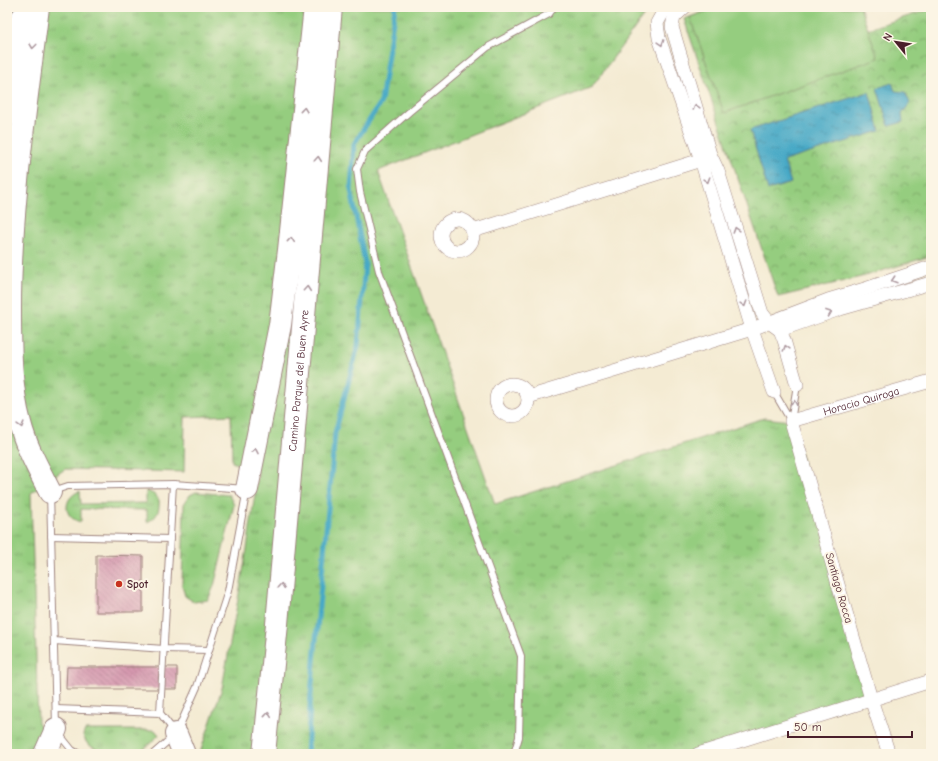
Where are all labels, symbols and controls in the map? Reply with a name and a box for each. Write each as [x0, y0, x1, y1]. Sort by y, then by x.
north arrow [876, 22, 916, 62]
text: N [880, 31, 895, 44]
one-way arrow [657, 40, 665, 47]
one-way arrow [29, 43, 38, 49]
one-way arrow [692, 103, 701, 110]
one-way arrow [299, 107, 308, 114]
one-way arrow [313, 156, 322, 162]
one-way arrow [702, 176, 711, 183]
one-way arrow [732, 227, 741, 234]
one-way arrow [286, 237, 295, 243]
one-way arrow [891, 275, 898, 284]
one-way arrow [302, 286, 311, 292]
one-way arrow [739, 301, 748, 308]
street label: Camino Parque del Buen Ayre [286, 309, 311, 452]
one-way arrow [826, 309, 833, 317]
one-way arrow [782, 344, 791, 351]
street label: Horacio Quiroga [822, 384, 901, 418]
one-way arrow [789, 400, 798, 406]
one-way arrow [16, 422, 25, 429]
one-way arrow [250, 447, 258, 454]
street label: Santiago Rocca [823, 551, 855, 625]
place label: Spot [127, 578, 148, 591]
marker: Spot [114, 579, 124, 589]
one-way arrow [276, 583, 285, 589]
one-way arrow [263, 712, 272, 718]
scale bar [788, 713, 912, 739]
text: 50 m [794, 720, 822, 734]

